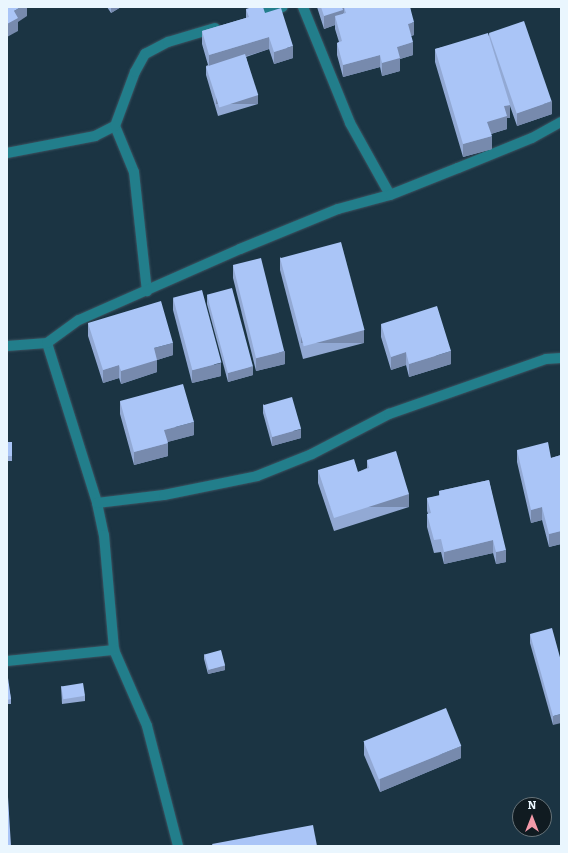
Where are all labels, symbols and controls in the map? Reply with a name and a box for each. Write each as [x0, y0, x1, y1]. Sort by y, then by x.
north arrow [512, 797, 552, 837]
text: N [528, 799, 536, 812]

